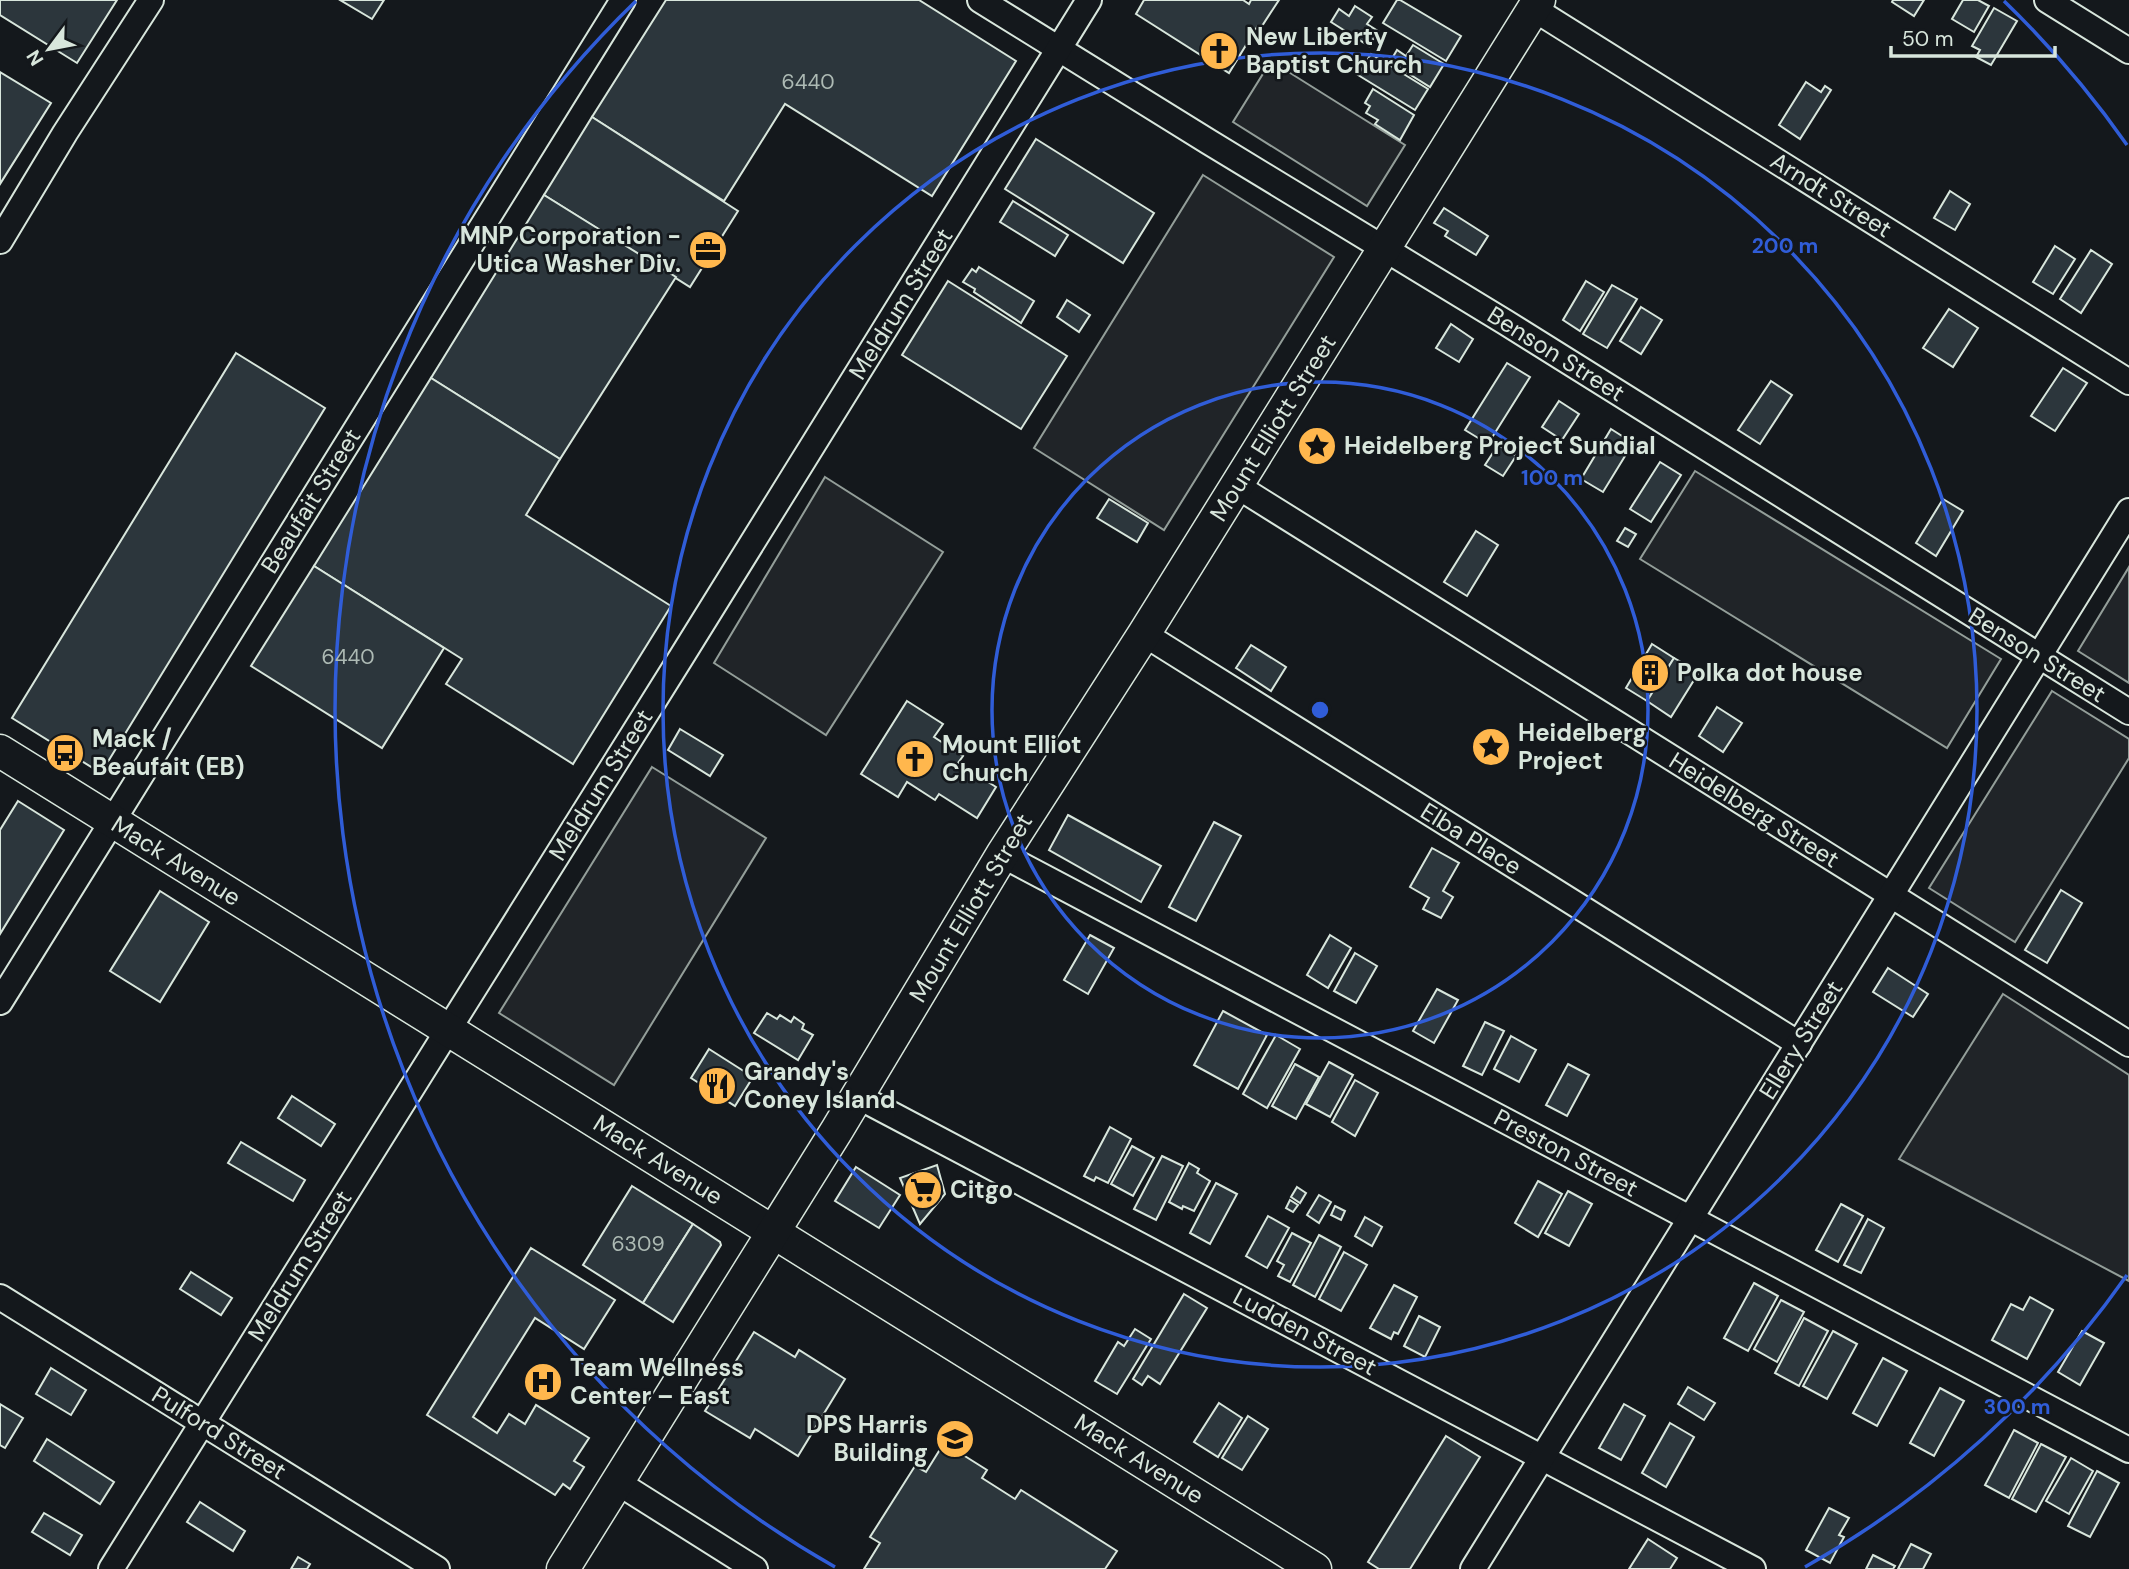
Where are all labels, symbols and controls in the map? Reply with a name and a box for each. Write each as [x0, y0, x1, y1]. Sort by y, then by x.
north arrow [14, 14, 84, 84]
scale bar [1891, 14, 2056, 58]
place label: New Liberty Baptist Church [1246, 21, 1422, 80]
text: 50 m [1902, 25, 1953, 53]
church icon: New Liberty Baptist Church [1198, 30, 1240, 72]
text: N [21, 45, 49, 70]
house number: 6440 [781, 68, 835, 96]
street label: Arndt Street [1765, 145, 1898, 244]
place label: MNP Corporation - Utica Washer Div. [460, 220, 681, 279]
street label: Meldrum Street [842, 222, 959, 385]
office icon: MNP Corporation - Utica Washer Div. [687, 229, 729, 271]
text: 200 m [1752, 232, 1818, 260]
street label: Benson Street [1482, 299, 1631, 408]
street label: Mount Elliott Street [1203, 328, 1343, 527]
street label: Beaufait Street [254, 422, 367, 579]
place icon: Heidelberg Project Sundial [1296, 425, 1338, 467]
place label: Heidelberg Project Sundial [1344, 430, 1656, 461]
text: 100 m [1521, 464, 1583, 492]
street label: Benson Street [1963, 600, 2112, 709]
house number: 6440 [321, 643, 375, 671]
building icon: Polka dot house [1629, 652, 1671, 694]
place label: Polka dot house [1677, 657, 1863, 688]
centre of rings [1308, 698, 1332, 722]
street label: Meldrum Street [542, 703, 659, 866]
place label: Heidelberg Project [1518, 717, 1647, 776]
place label: Mack / Beaufait (EB) [92, 723, 244, 782]
place icon: Heidelberg Project [1470, 726, 1512, 768]
place label: Mount Elliot Church [942, 729, 1081, 788]
bus stop icon: Mack / Beaufait (EB) [44, 732, 86, 774]
church icon: Mount Elliot Church [894, 738, 936, 780]
street label: Heidelberg Street [1663, 745, 1845, 874]
street label: Elba Place [1415, 795, 1527, 882]
street label: Mack Avenue [106, 808, 247, 913]
street label: Mount Elliott Street [902, 808, 1039, 1008]
street label: Ellery Street [1752, 974, 1849, 1105]
place label: Grandy's Coney Island [744, 1056, 895, 1115]
restaurant icon: Grandy's Coney Island [696, 1065, 738, 1107]
street label: Preston Street [1489, 1102, 1644, 1204]
street label: Mack Avenue [588, 1107, 729, 1212]
supermarket icon: Citgo [902, 1169, 944, 1211]
place label: Citgo [950, 1174, 1013, 1205]
street label: Meldrum Street [241, 1184, 358, 1347]
house number: 6309 [611, 1230, 665, 1258]
street label: Ludden Street [1228, 1281, 1382, 1382]
place label: Team Wellness Center – East [570, 1352, 744, 1411]
hospital icon: Team Wellness Center – East [522, 1361, 564, 1403]
street label: Pulford Street [146, 1379, 292, 1486]
text: 300 m [1984, 1393, 2050, 1421]
street label: Mack Avenue [1069, 1406, 1210, 1511]
place label: DPS Harris Building [806, 1409, 928, 1468]
school or university icon: DPS Harris Building [934, 1418, 976, 1460]

